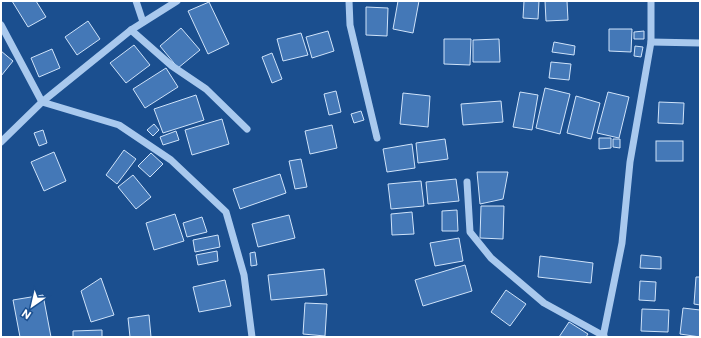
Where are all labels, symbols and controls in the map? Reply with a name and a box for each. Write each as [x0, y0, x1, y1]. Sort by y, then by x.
north arrow [12, 286, 52, 326]
text: N [19, 307, 33, 322]

